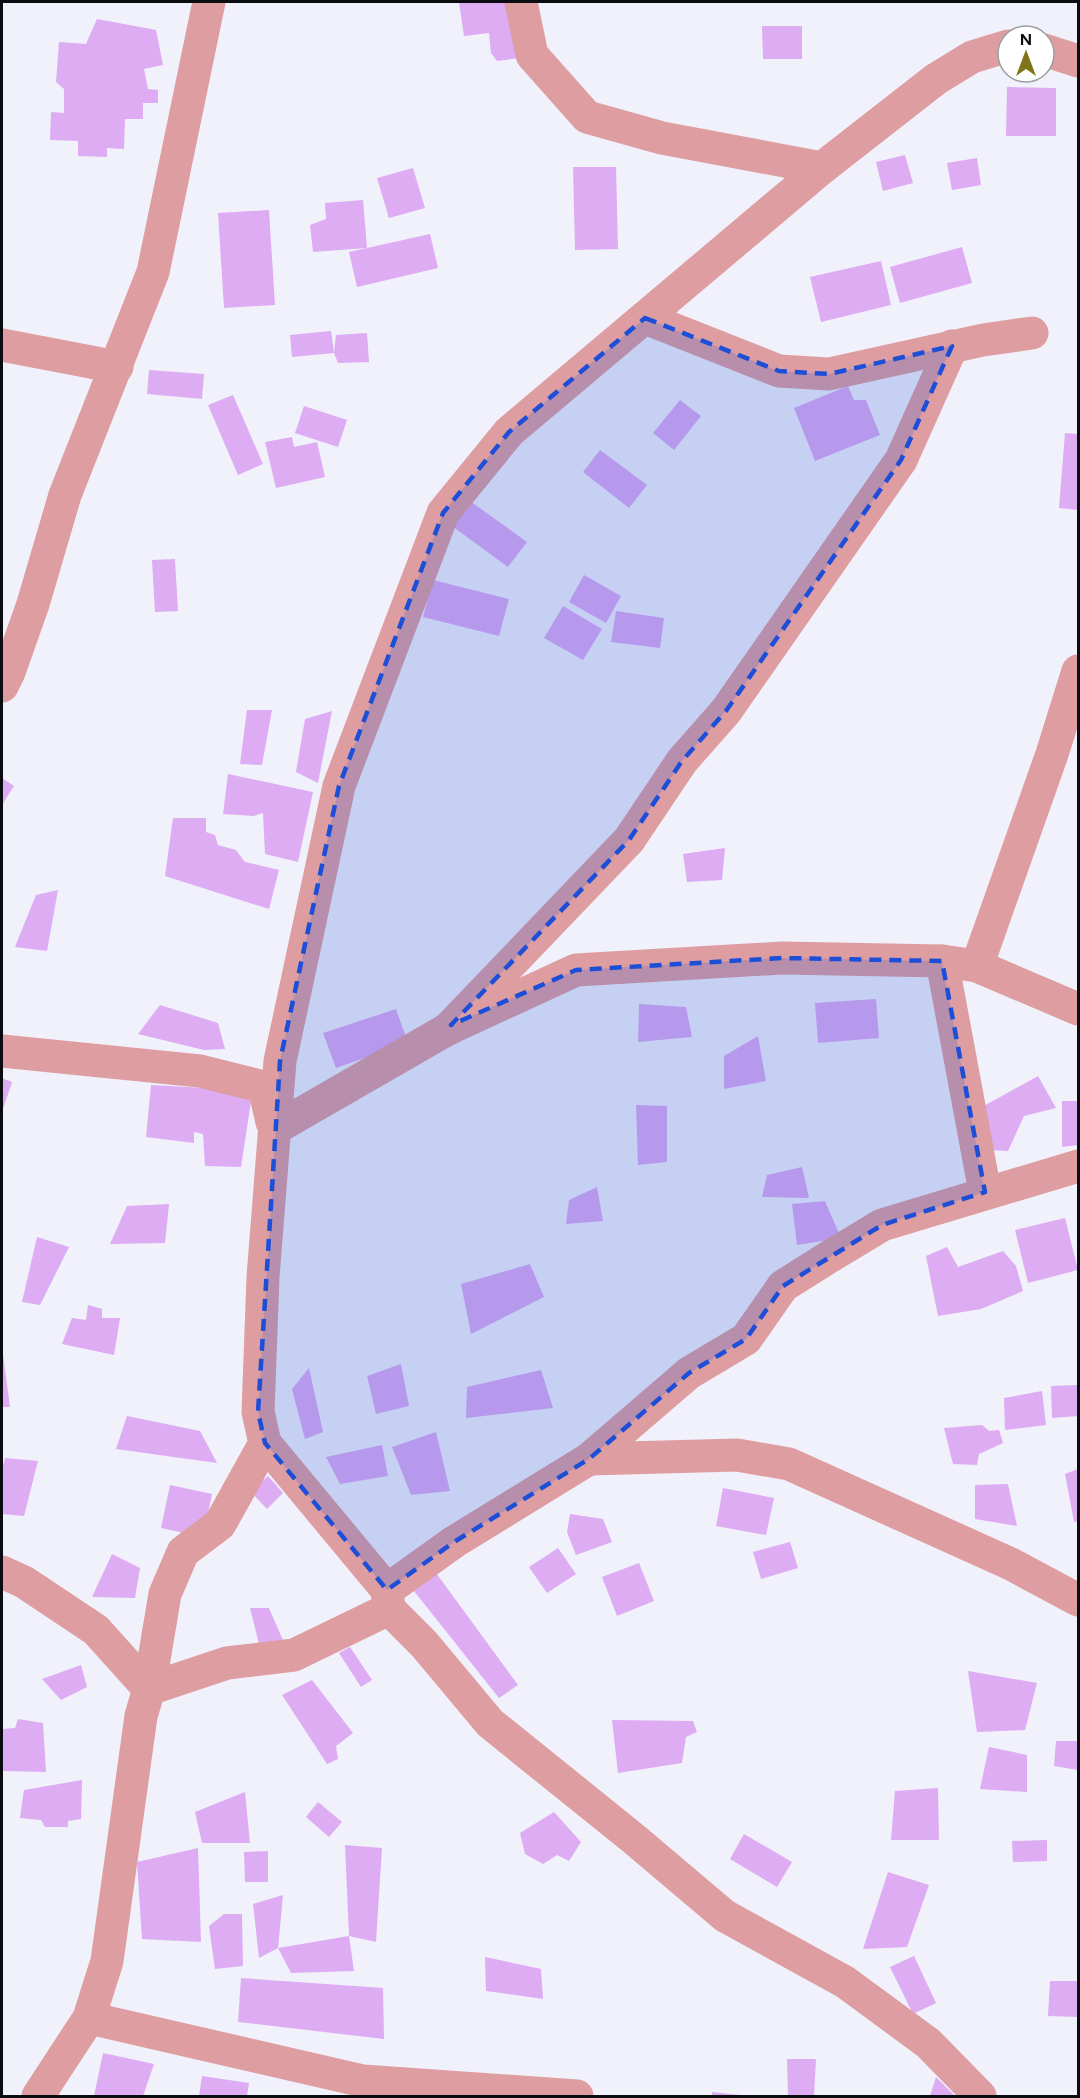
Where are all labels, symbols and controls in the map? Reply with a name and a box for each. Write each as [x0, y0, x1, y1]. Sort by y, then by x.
north arrow [996, 24, 1056, 84]
text: N [1020, 30, 1032, 49]

